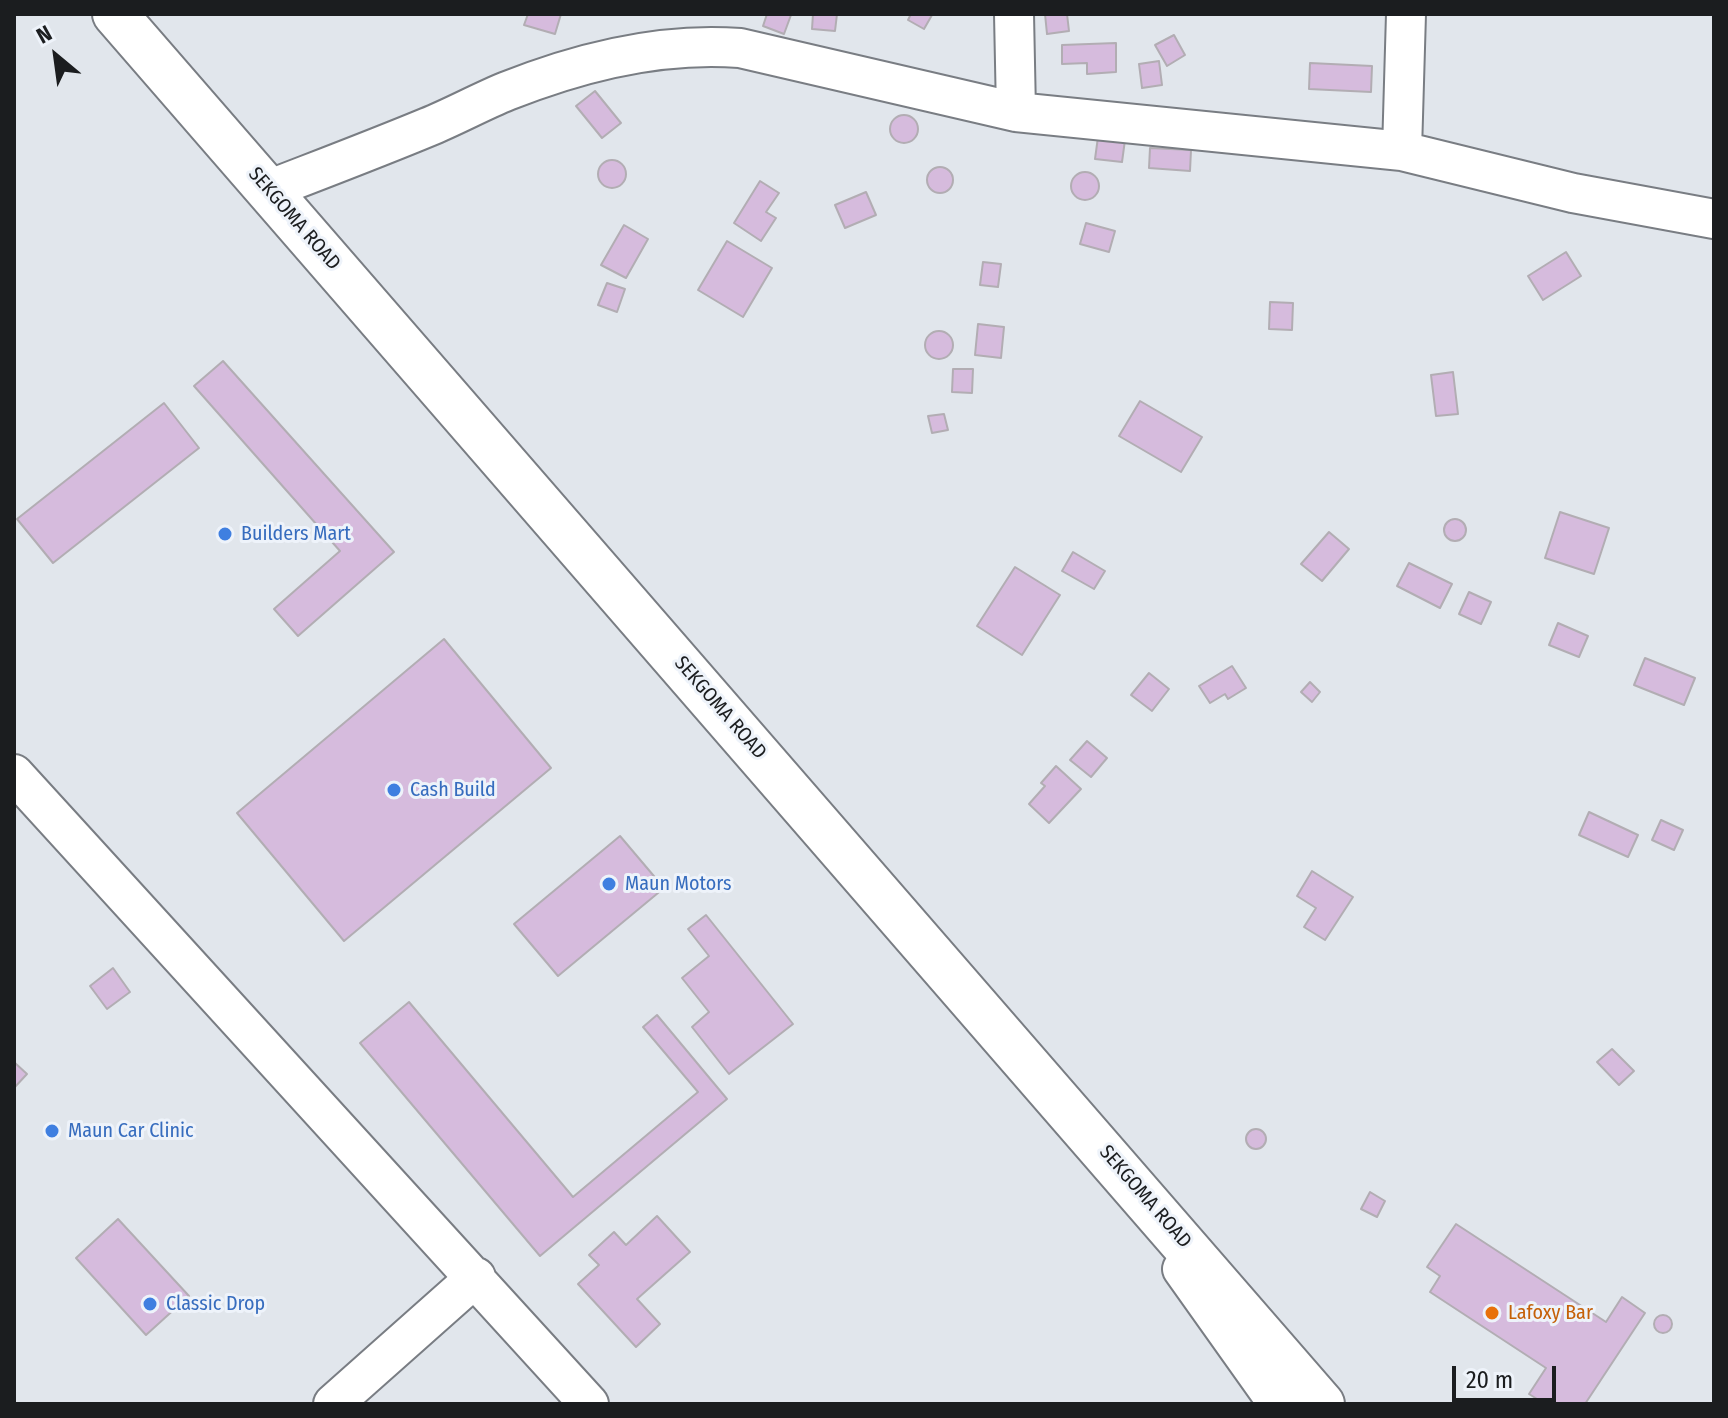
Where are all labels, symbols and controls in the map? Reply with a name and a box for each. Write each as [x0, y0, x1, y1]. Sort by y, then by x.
north arrow [16, 16, 96, 96]
text: N [32, 20, 56, 50]
street label: SEKGOMA ROAD [243, 163, 345, 275]
place label: Builders Mart [241, 522, 351, 546]
marker: Builders Mart [216, 525, 234, 543]
street label: SEKGOMA ROAD [669, 652, 771, 764]
place label: Cash Build [410, 778, 496, 802]
marker: Cash Build [385, 781, 403, 799]
place label: Maun Motors [625, 872, 731, 896]
marker: Maun Motors [600, 875, 618, 893]
place label: Maun Car Clinic [68, 1119, 194, 1143]
marker: Maun Car Clinic [43, 1122, 61, 1140]
street label: SEKGOMA ROAD [1094, 1141, 1196, 1253]
place label: Classic Drop [166, 1292, 265, 1316]
marker: Classic Drop [141, 1295, 159, 1313]
place label: Lafoxy Bar [1508, 1301, 1593, 1325]
marker: Lafoxy Bar [1483, 1304, 1501, 1322]
scale bar [1456, 1350, 1560, 1400]
text: 20 m [1466, 1366, 1513, 1394]

